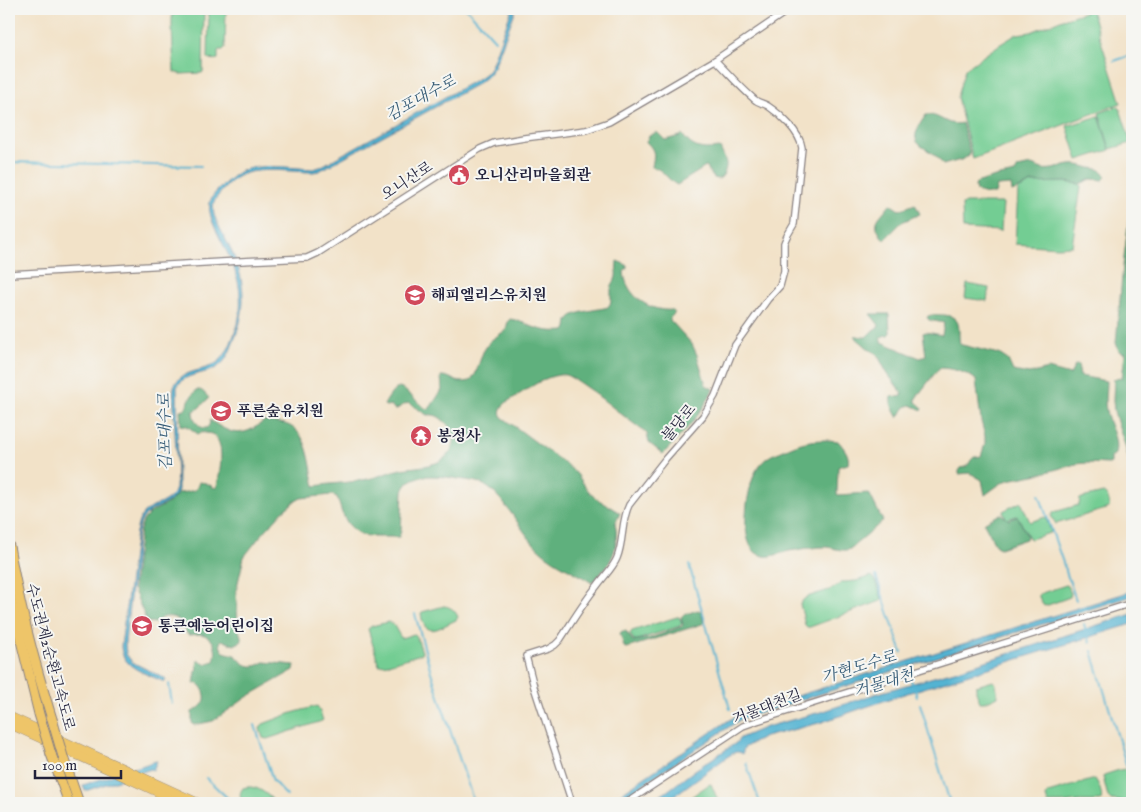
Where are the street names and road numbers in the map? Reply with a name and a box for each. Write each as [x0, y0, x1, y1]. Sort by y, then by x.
street label: 오니산로 [378, 157, 437, 205]
street label: 불당로 [658, 400, 701, 446]
street label: 수도권제2순환고속도로 [21, 581, 79, 733]
street label: 거물대천길 [730, 685, 804, 729]

